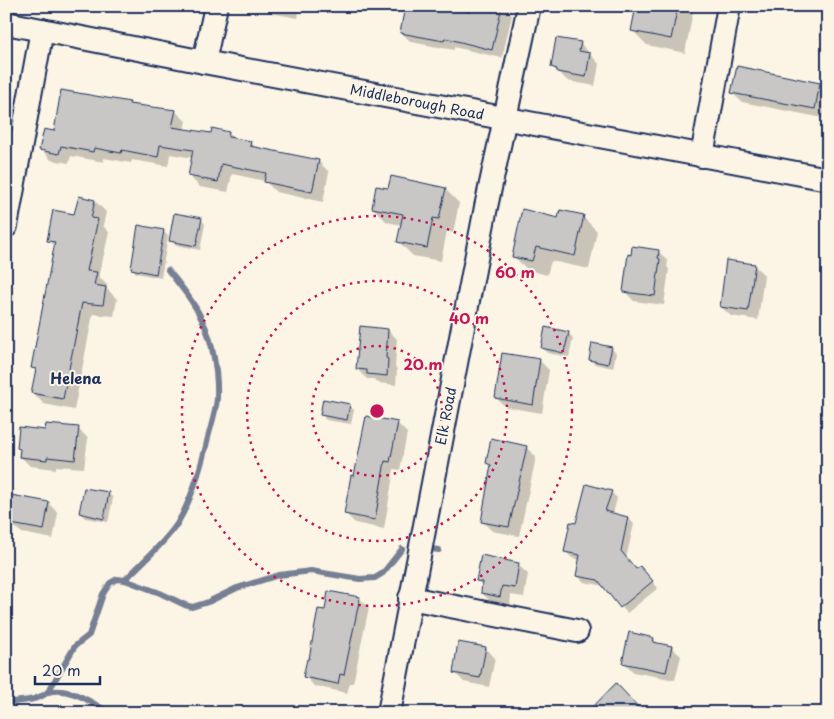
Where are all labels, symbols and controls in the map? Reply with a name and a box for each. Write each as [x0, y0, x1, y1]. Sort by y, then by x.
street label: Middleborough Road [348, 78, 486, 125]
text: 60 m [495, 260, 535, 283]
text: 40 m [449, 306, 489, 329]
text: 20 m [404, 352, 442, 375]
district label: Helena [50, 366, 102, 389]
street label: Elk Road [430, 385, 461, 447]
centre of rings [368, 402, 386, 420]
scale bar [35, 654, 100, 686]
text: 20 m [42, 658, 81, 681]

